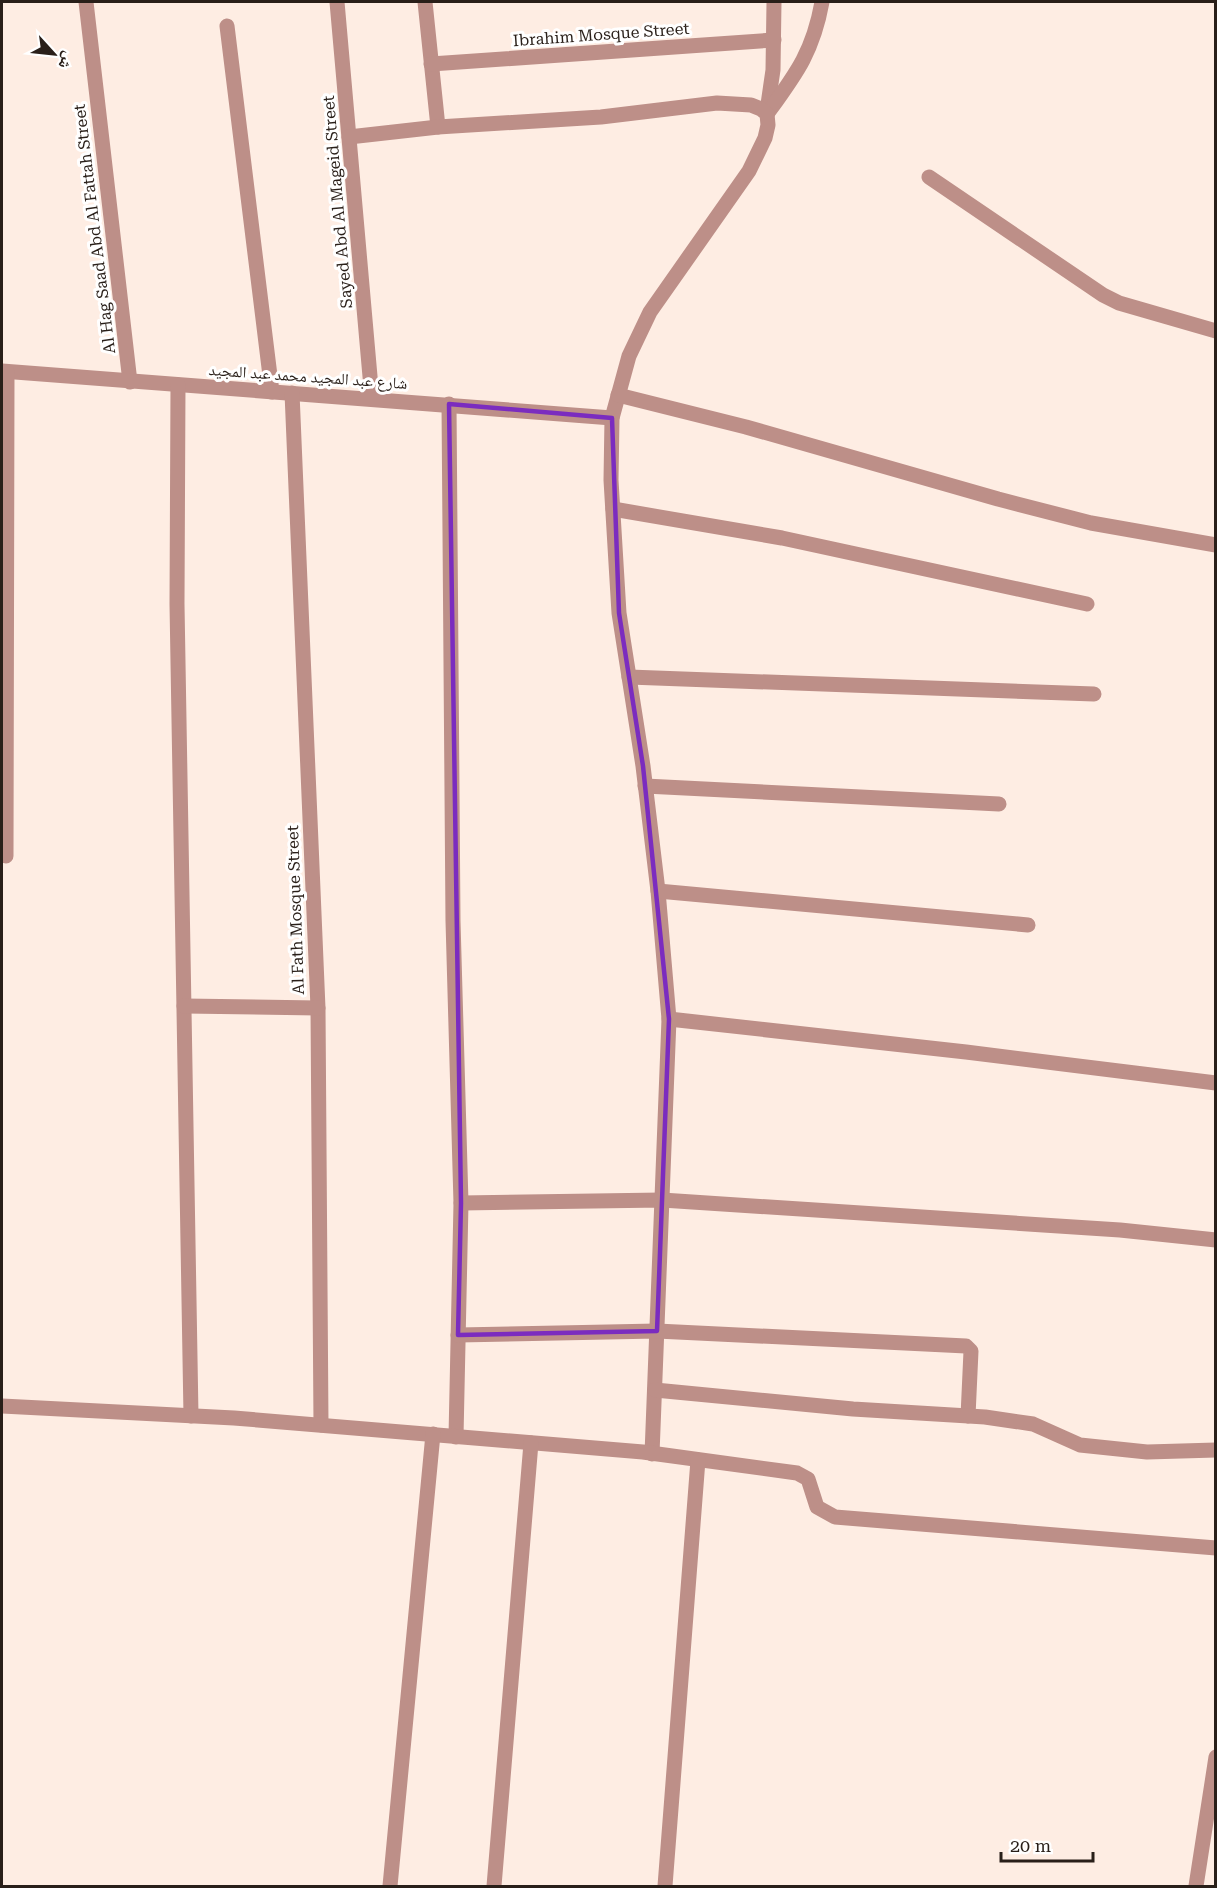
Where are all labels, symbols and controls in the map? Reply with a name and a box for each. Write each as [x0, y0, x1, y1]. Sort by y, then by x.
street label: Ibrahim Mosque Street [512, 19, 690, 50]
north arrow [24, 24, 84, 84]
text: ش [55, 49, 79, 72]
street label: Sayed Abd Al Mageid Street [319, 95, 356, 309]
street label: Al Hag Saad Abd Al Fattah Street [70, 103, 119, 355]
street label: شارع عبد المجيد محمد عبد المجيد [208, 360, 408, 394]
street label: Al Fath Mosque Street [283, 825, 308, 995]
scale bar [1001, 1825, 1092, 1863]
text: 20 m [1010, 1835, 1051, 1856]

